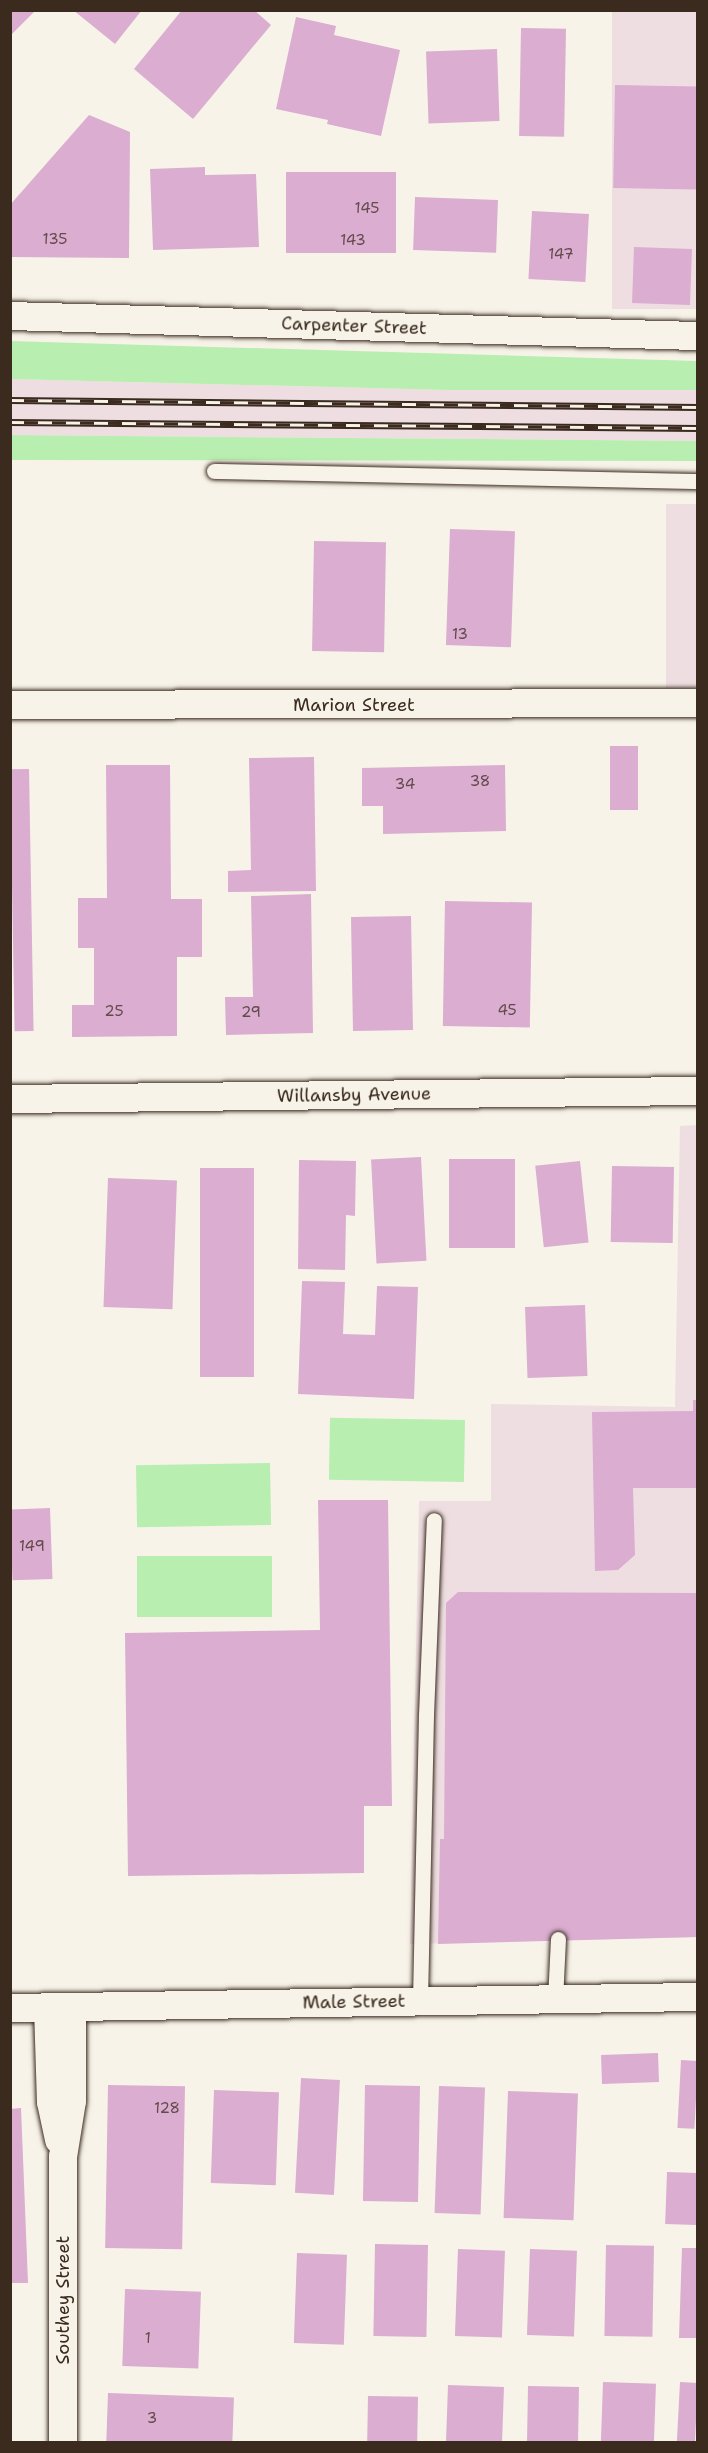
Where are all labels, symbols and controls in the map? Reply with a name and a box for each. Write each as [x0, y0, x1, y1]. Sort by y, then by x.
house number: 145 [355, 200, 379, 218]
house number: 135 [43, 231, 67, 249]
house number: 143 [340, 232, 366, 250]
house number: 147 [548, 246, 574, 264]
street label: Carpenter Street [281, 313, 427, 339]
house number: 13 [452, 626, 468, 644]
street label: Marion Street [293, 694, 415, 716]
house number: 38 [470, 773, 490, 791]
house number: 34 [395, 776, 415, 794]
house number: 45 [497, 1002, 517, 1020]
house number: 25 [104, 1003, 124, 1021]
house number: 29 [241, 1004, 261, 1022]
street label: Willansby Avenue [277, 1083, 431, 1107]
house number: 149 [19, 1538, 45, 1556]
street label: Male Street [302, 1990, 406, 2014]
house number: 128 [154, 2100, 180, 2118]
street label: Southey Street [52, 2236, 74, 2364]
house number: 1 [145, 2330, 151, 2348]
house number: 3 [147, 2410, 157, 2428]

